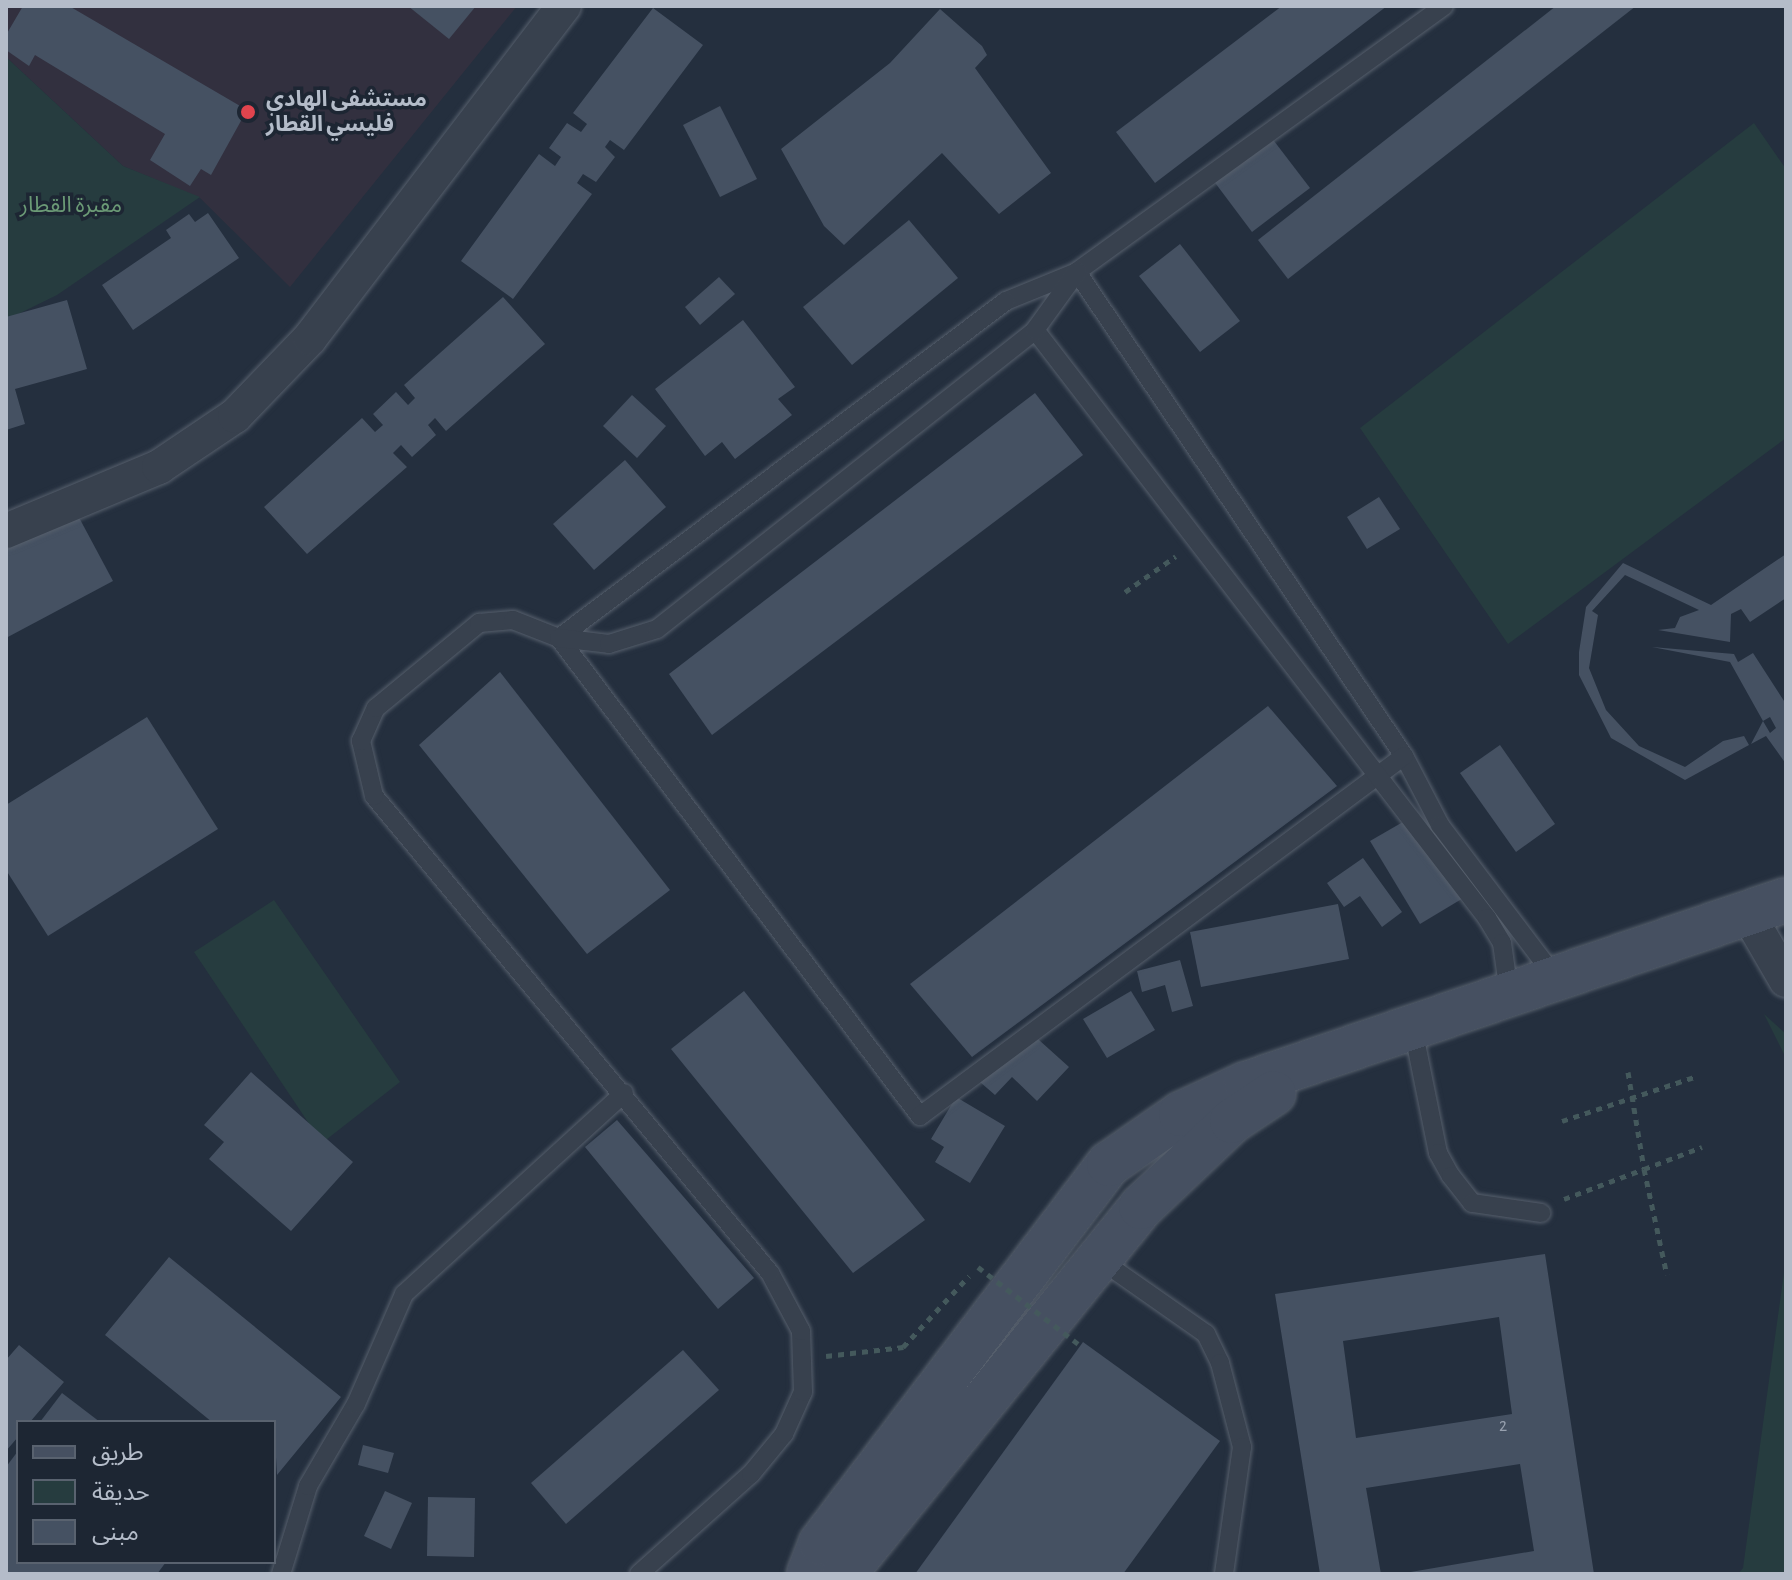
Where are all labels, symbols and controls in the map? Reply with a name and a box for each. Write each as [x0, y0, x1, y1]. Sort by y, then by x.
place label: مستشفى الهادي فليسي القطار [266, 86, 427, 138]
marker: مستشفى الهادي فليسي القطار [237, 101, 259, 123]
park label: مقبرة القطار [20, 193, 122, 219]
house number: 2 [1499, 1415, 1507, 1437]
legend [16, 1420, 276, 1564]
text: طريق [92, 1441, 144, 1465]
text: حديقة [92, 1481, 150, 1505]
text: مبنى [92, 1521, 139, 1545]

